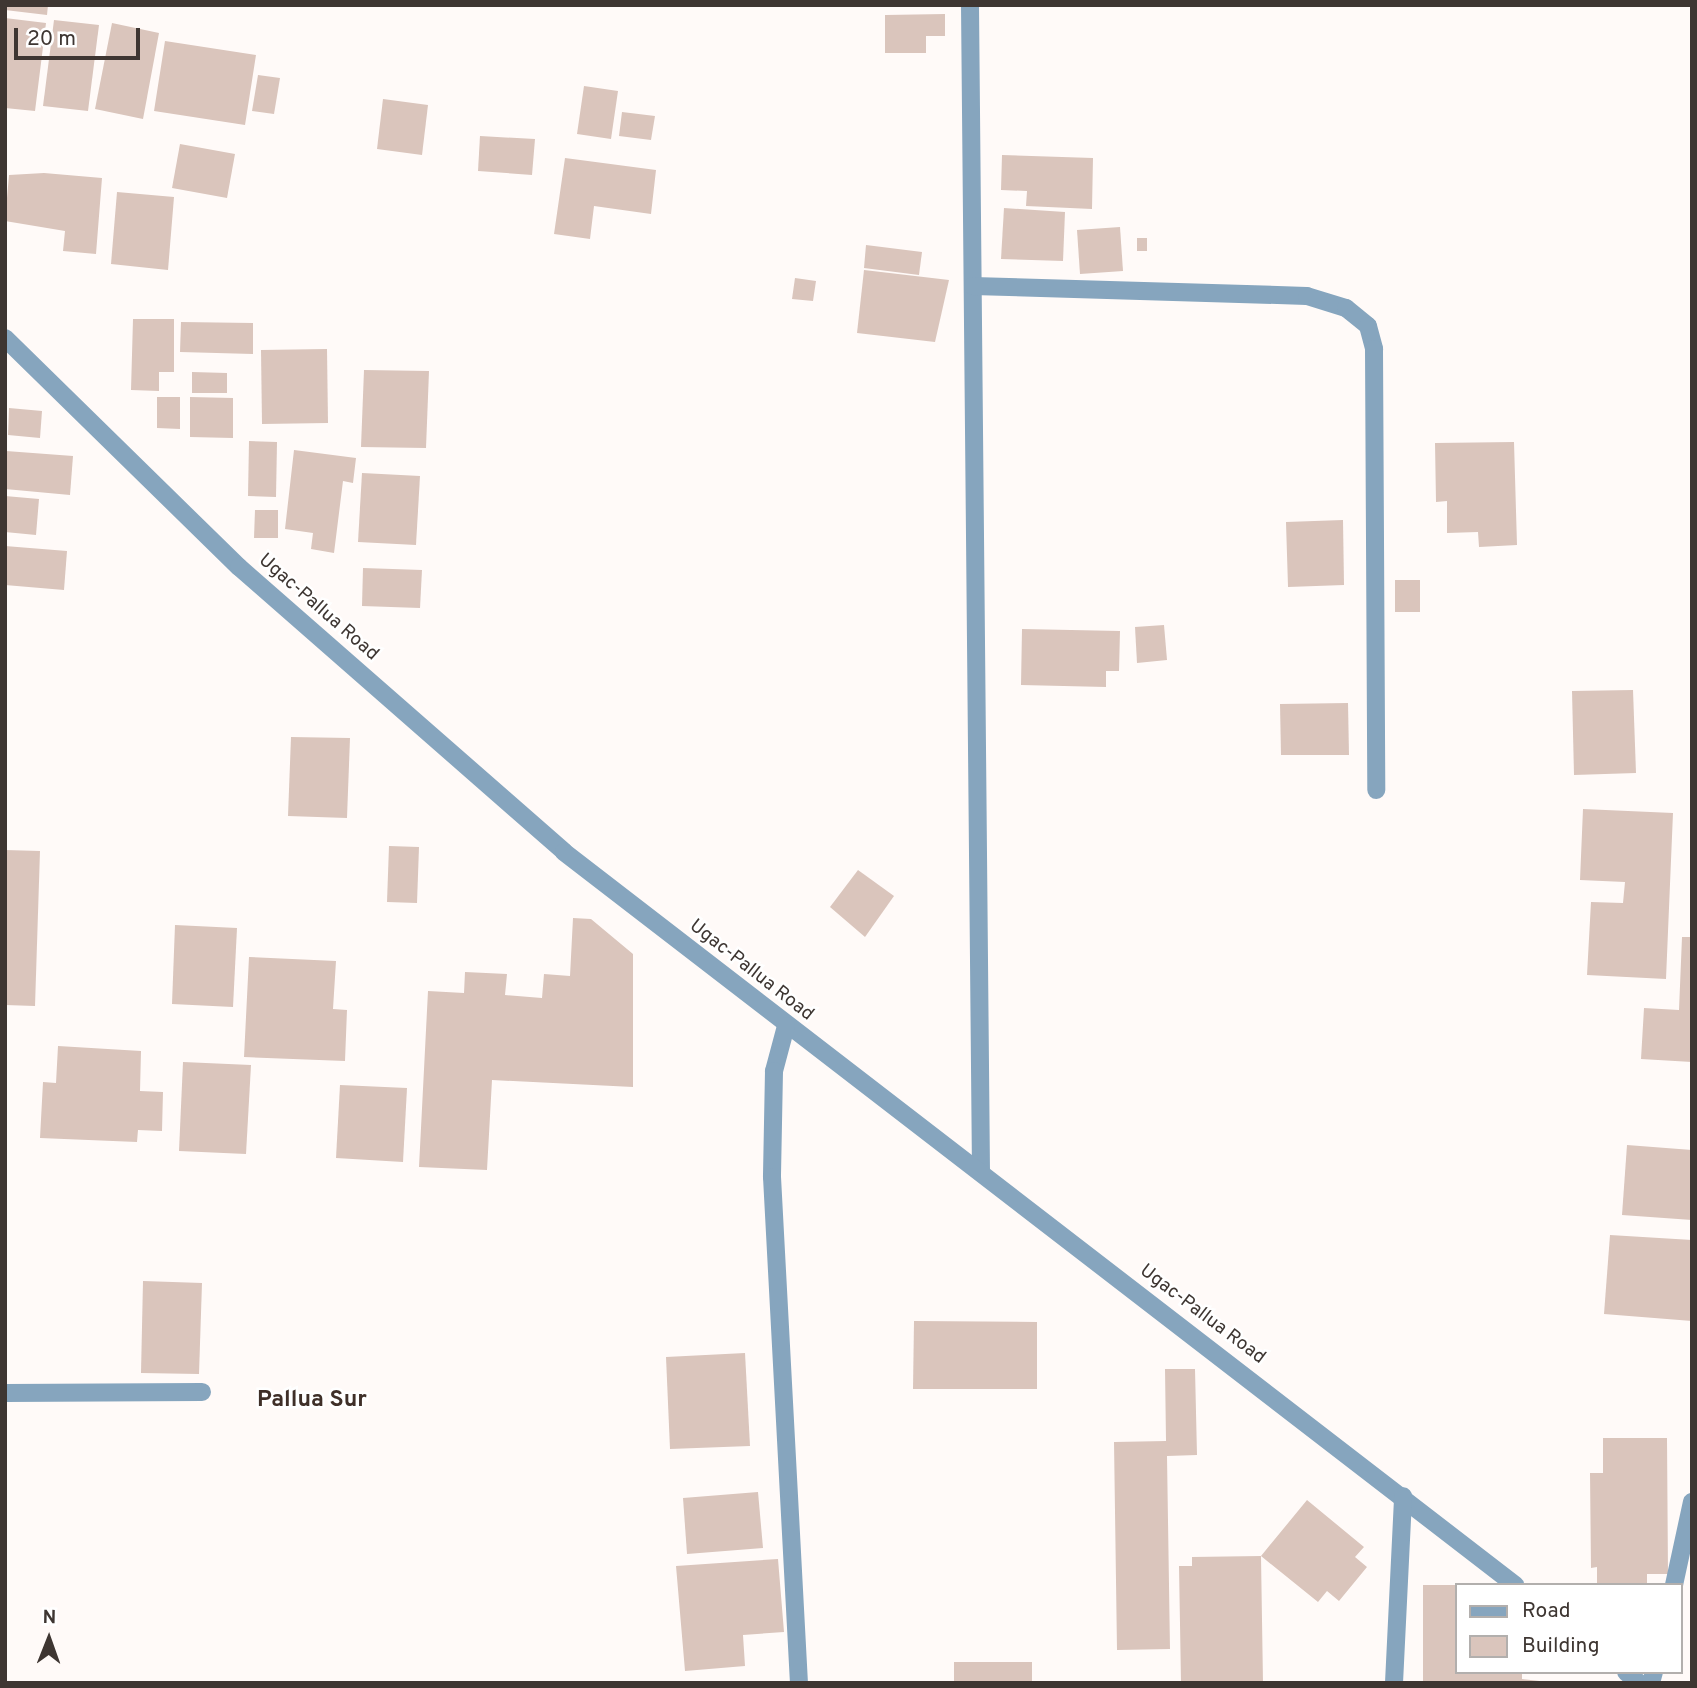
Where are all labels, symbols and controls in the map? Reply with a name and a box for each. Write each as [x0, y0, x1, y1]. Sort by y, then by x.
scale bar [18, 14, 144, 58]
text: 20 m [27, 26, 76, 53]
street label: Ugac-Pallua Road [253, 550, 383, 666]
street label: Ugac-Pallua Road [684, 915, 818, 1027]
street label: Ugac-Pallua Road [1135, 1260, 1269, 1370]
district label: Pallua Sur [257, 1387, 367, 1415]
legend [1456, 1583, 1683, 1674]
text: Road [1522, 1598, 1571, 1625]
north arrow [14, 1604, 84, 1674]
text: N [42, 1606, 56, 1630]
text: Building [1522, 1633, 1600, 1660]

